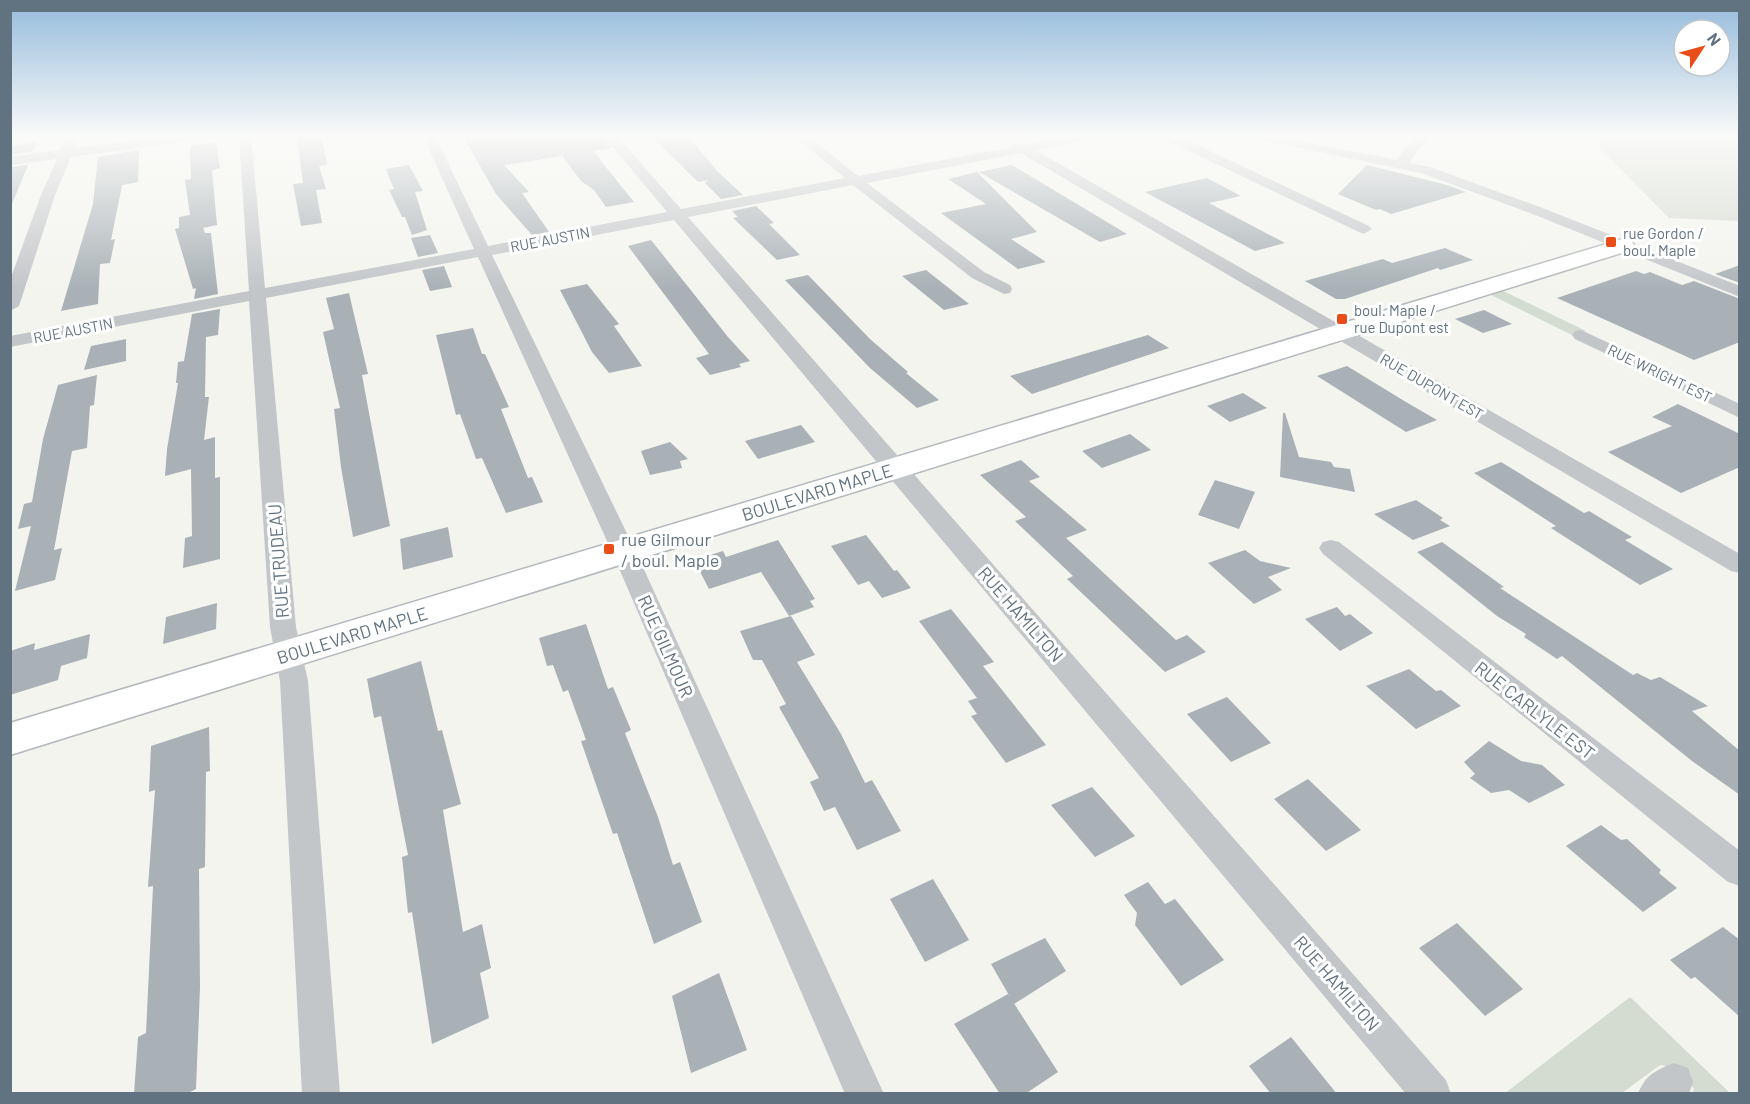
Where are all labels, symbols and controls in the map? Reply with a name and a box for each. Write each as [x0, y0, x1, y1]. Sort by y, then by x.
north arrow [1672, 18, 1732, 78]
text: N [1704, 29, 1725, 49]
street label: RUE AUSTIN [509, 222, 591, 256]
place label: rue Gordon / boul. Maple [1623, 224, 1704, 259]
marker: rue Gordon / boul. Maple [1604, 235, 1618, 249]
place label: boul. Maple / rue Dupont est [1354, 301, 1449, 336]
marker: boul. Maple / rue Dupont est [1335, 312, 1349, 326]
street label: RUE AUSTIN [32, 313, 114, 347]
street label: RUE WRIGHT EST [1605, 340, 1715, 406]
street label: RUE DUPONT EST [1377, 349, 1487, 423]
street label: BOULEVARD MAPLE [739, 459, 895, 525]
street label: RUE TRUDEAU [263, 503, 293, 619]
place label: rue Gilmour / boul. Maple [621, 528, 719, 571]
marker: rue Gilmour / boul. Maple [602, 542, 616, 556]
street label: RUE HAMILTON [974, 562, 1068, 666]
street label: RUE GILMOUR [634, 591, 698, 701]
street label: BOULEVARD MAPLE [274, 602, 430, 668]
street label: RUE CARLYLE EST [1471, 656, 1599, 764]
street label: RUE HAMILTON [1290, 931, 1384, 1035]

